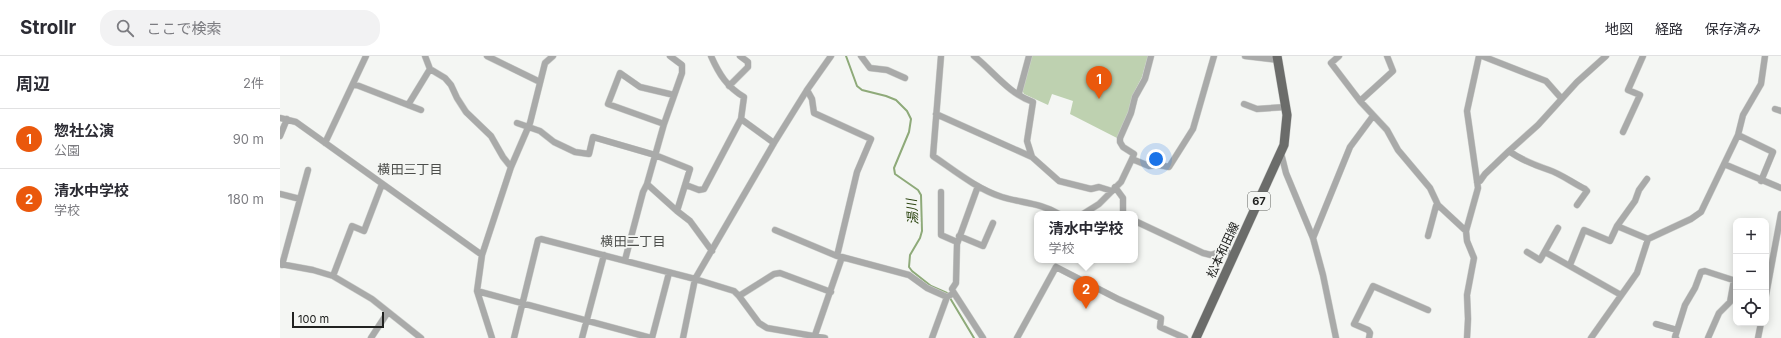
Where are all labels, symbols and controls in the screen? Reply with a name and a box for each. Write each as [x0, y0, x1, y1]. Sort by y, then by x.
search box [100, 10, 380, 46]
text: Strollr [20, 16, 76, 39]
icon: search [114, 17, 136, 39]
text: ここで検索 [146, 19, 221, 38]
text: 地図 [1605, 20, 1633, 37]
text: 経路 [1655, 20, 1683, 37]
text: 保存済み [1705, 20, 1761, 37]
pin: 1 [1086, 66, 1112, 99]
text: 周辺 [16, 74, 50, 94]
text: 2件 [243, 75, 264, 91]
text: 惣社公演 [54, 121, 114, 140]
text: 1 [26, 131, 32, 147]
text: 90 m [233, 131, 264, 147]
text: 公園 [54, 142, 80, 158]
your location [1146, 149, 1166, 169]
district label: 横田三丁目 [377, 161, 443, 177]
text: 清水中学校 [54, 181, 129, 200]
text: 2 [25, 191, 33, 207]
text: 180 m [227, 191, 264, 207]
road number: 67 [1248, 192, 1270, 210]
water label: 湯川 [903, 196, 921, 226]
text: 学校 [54, 202, 80, 218]
popup [1034, 211, 1138, 263]
map controls [1733, 218, 1769, 326]
button: + [1733, 218, 1769, 254]
text: 清水中学校 [1048, 219, 1124, 238]
street label: 松本和田線 [1203, 219, 1242, 280]
district label: 横田二丁目 [600, 233, 666, 249]
text: 学校 [1048, 240, 1075, 256]
button: − [1733, 254, 1769, 290]
pin: 2 [1073, 276, 1099, 309]
button: locate [1733, 290, 1769, 326]
scale bar [292, 310, 384, 329]
text: 100 m [298, 312, 329, 326]

